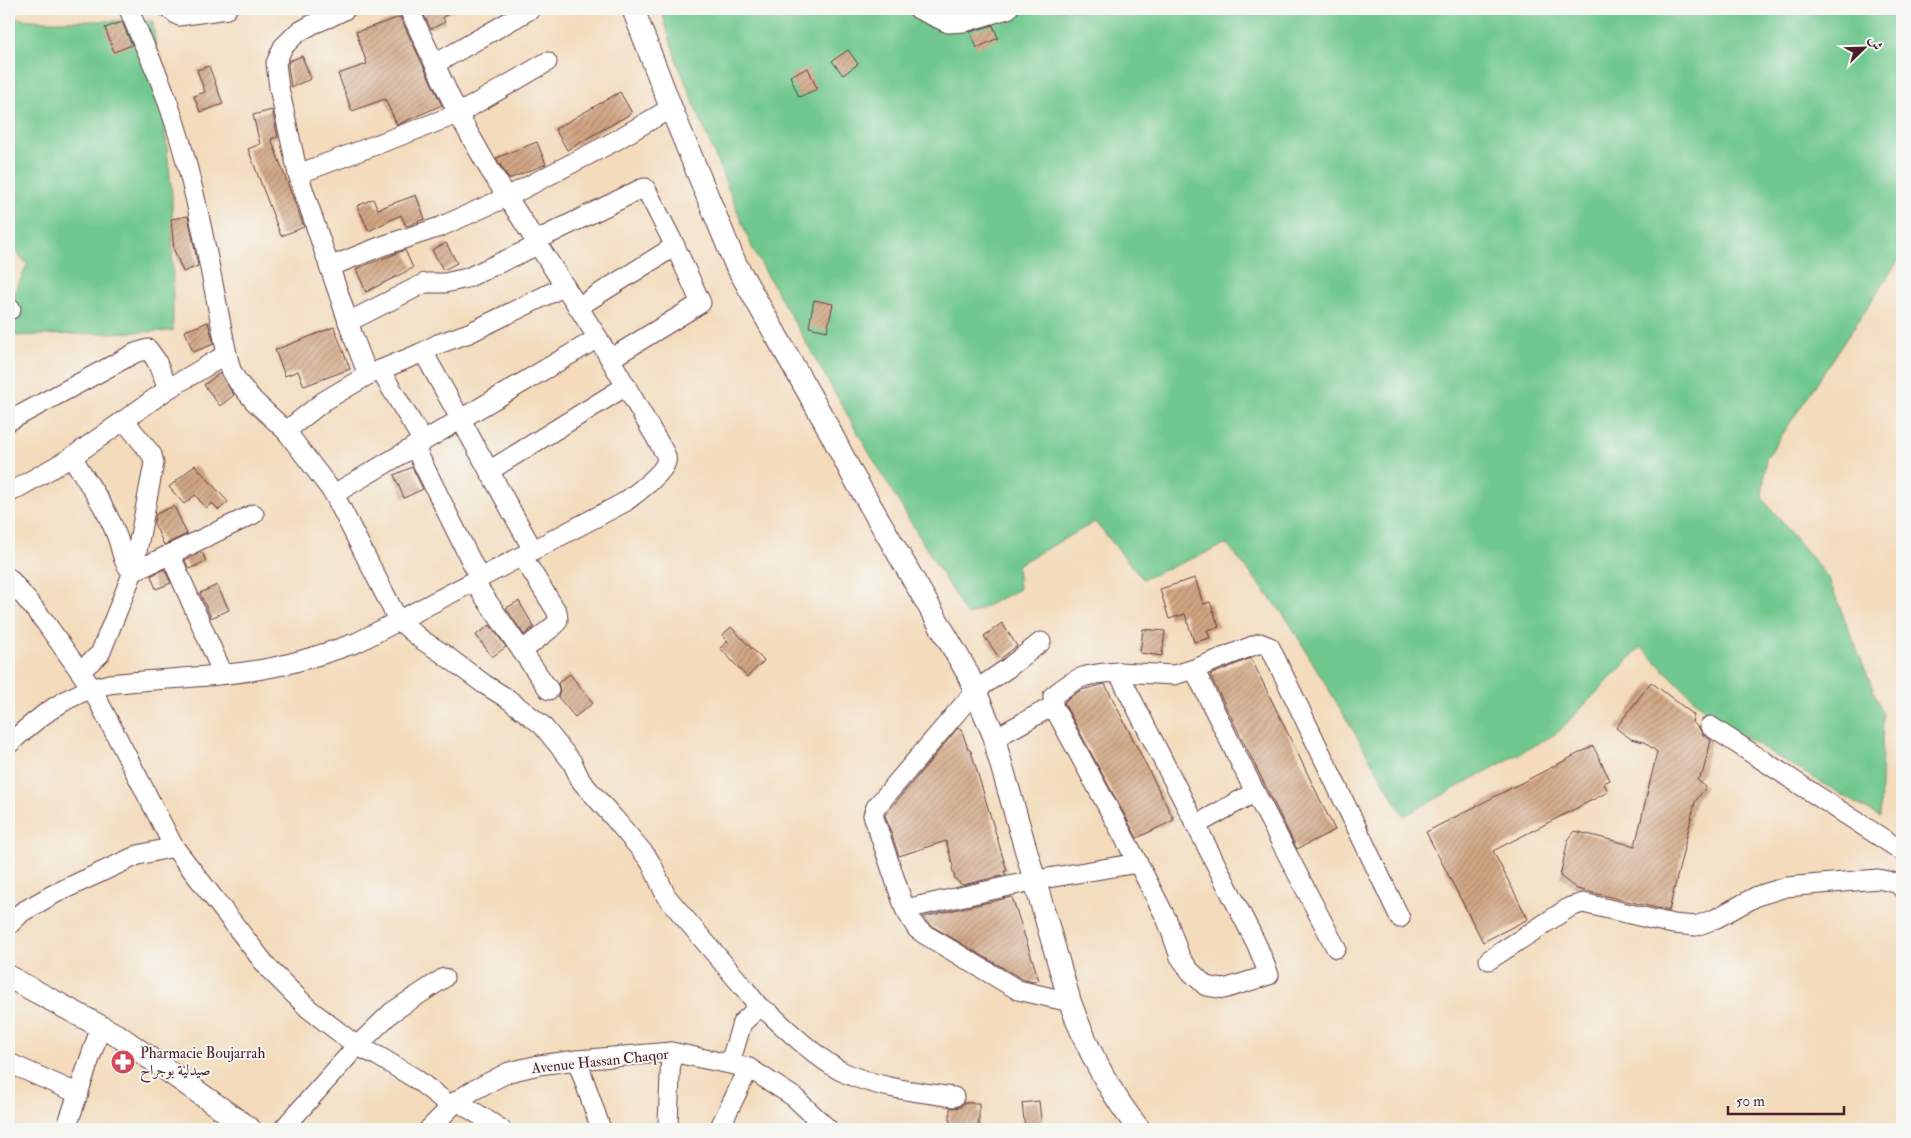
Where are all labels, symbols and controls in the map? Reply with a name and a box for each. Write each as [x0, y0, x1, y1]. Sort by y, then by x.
north arrow [1838, 22, 1888, 72]
text: ش [1865, 33, 1886, 53]
place label: Pharmacie Boujarrah صيدلية بوجراح [140, 1044, 265, 1083]
street label: Avenue Hassan Chaqor [529, 1045, 670, 1078]
pharmacy icon: Pharmacie Boujarrah صيدلية بوجراح [110, 1049, 136, 1075]
scale bar [1728, 1083, 1845, 1115]
text: 50 m [1736, 1092, 1765, 1111]

